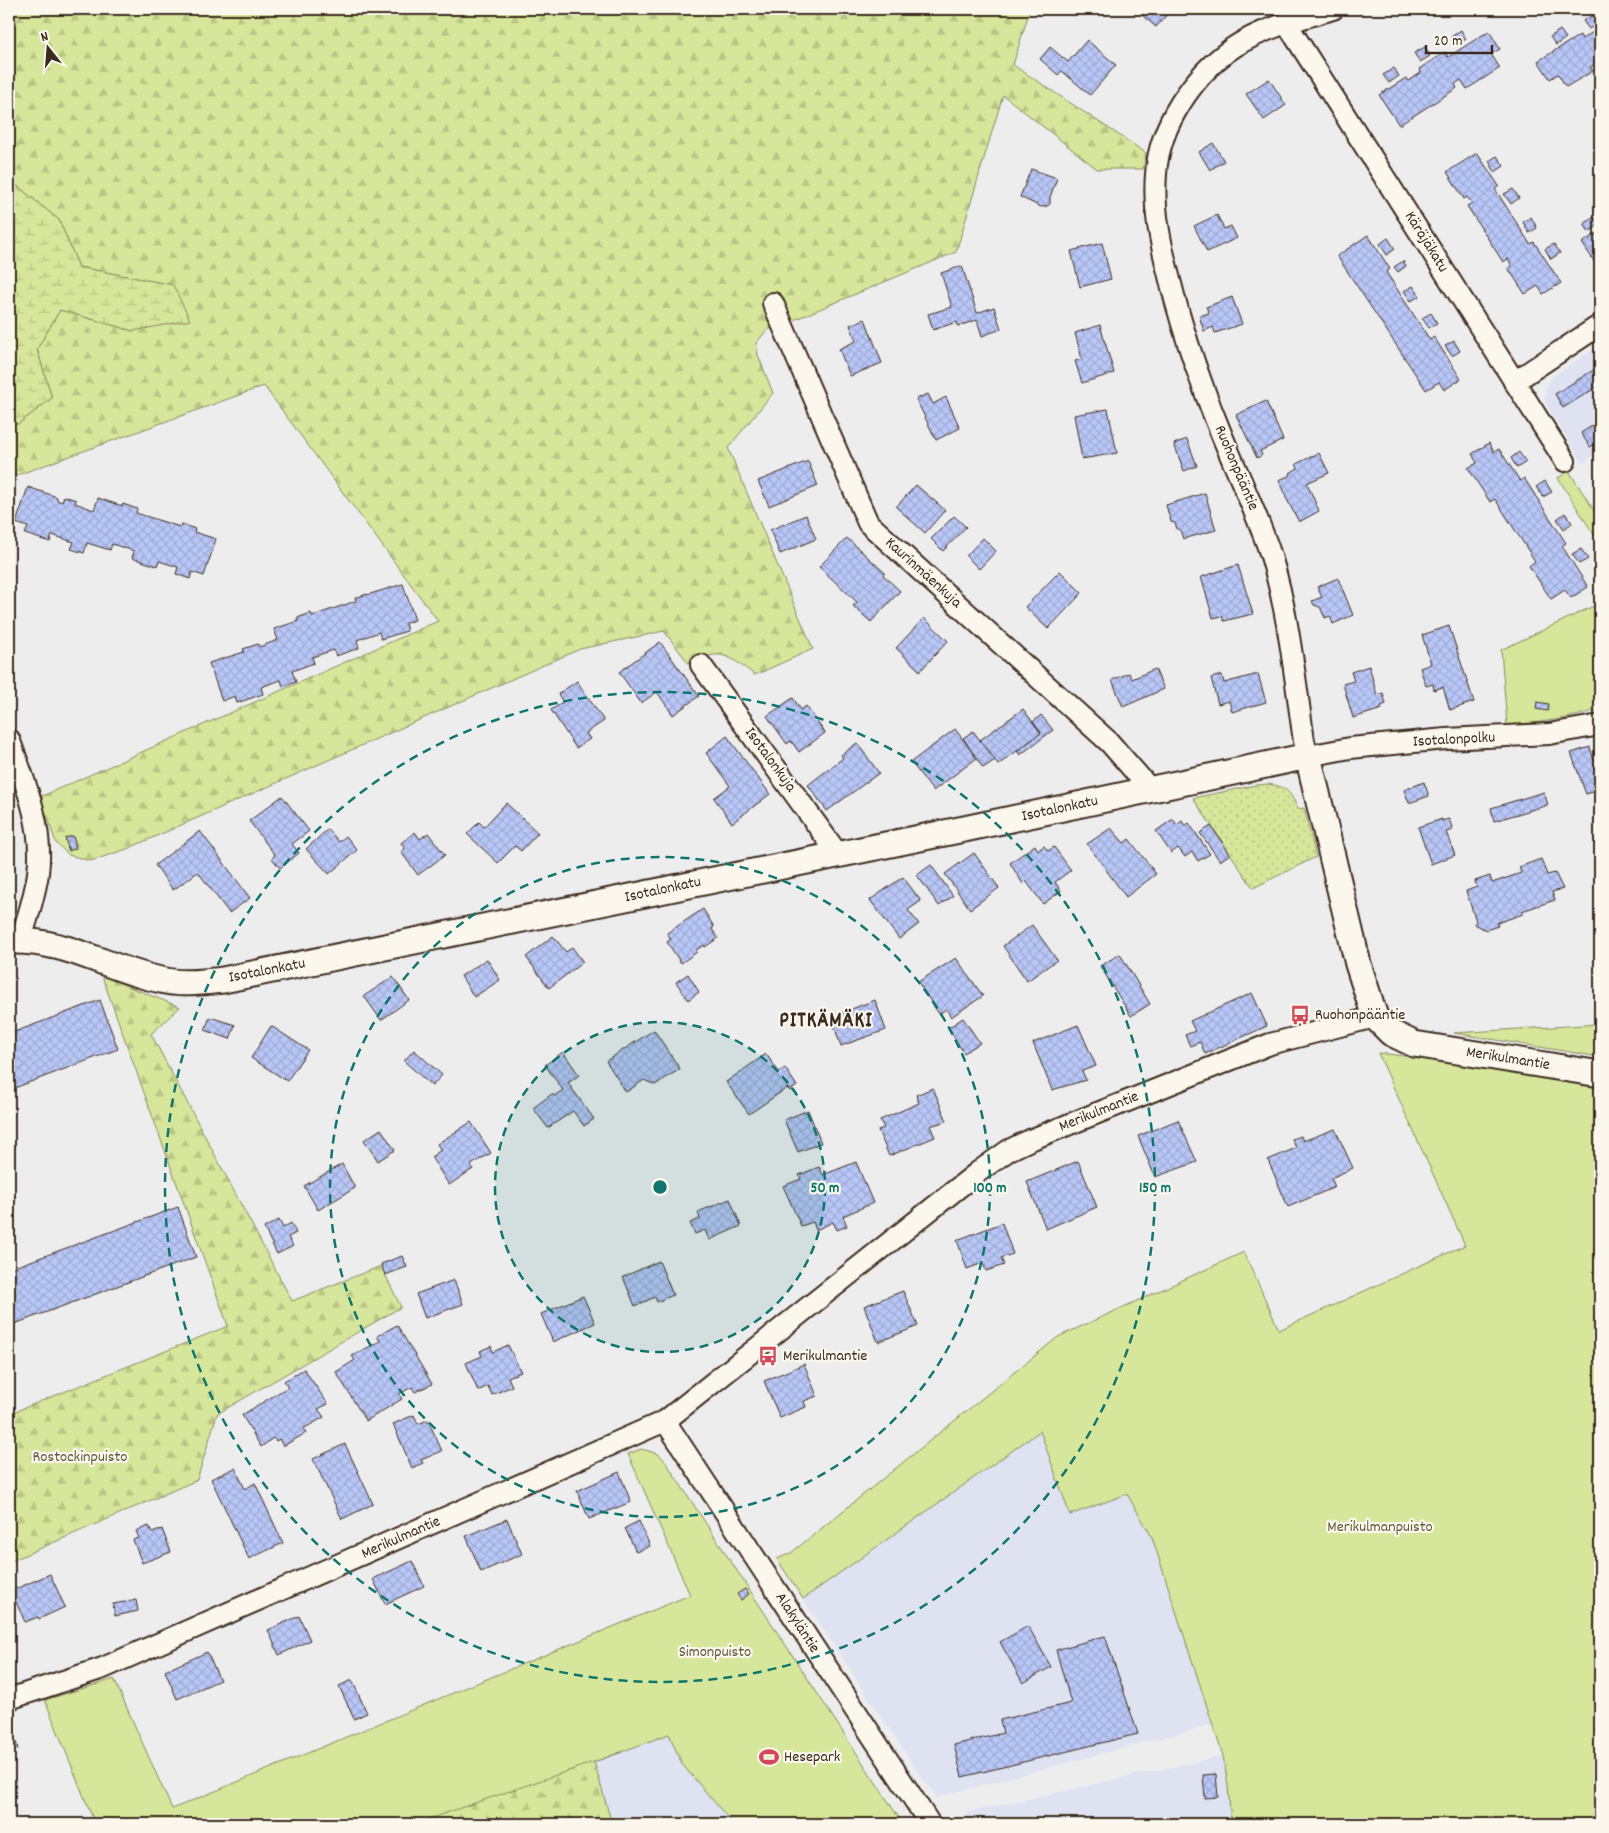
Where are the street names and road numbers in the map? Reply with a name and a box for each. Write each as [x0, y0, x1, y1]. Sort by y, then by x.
street label: Käräjäkatu [1398, 207, 1454, 277]
street label: Ruohonpääntie [1208, 422, 1264, 514]
street label: Kaurinmäenkuja [879, 532, 967, 614]
street label: Isotalonkuja [738, 723, 802, 798]
street label: Isotalonpolku [1412, 726, 1496, 754]
street label: Isotalonkatu [1020, 790, 1100, 828]
street label: Isotalonkatu [623, 871, 703, 909]
street label: Isotalonkatu [227, 952, 307, 990]
street label: Merikulmantie [1465, 1041, 1551, 1077]
street label: Merikulmantie [1056, 1086, 1142, 1138]
street label: Merikulmantie [358, 1510, 444, 1566]
street label: Alakyläntie [769, 1588, 825, 1658]

